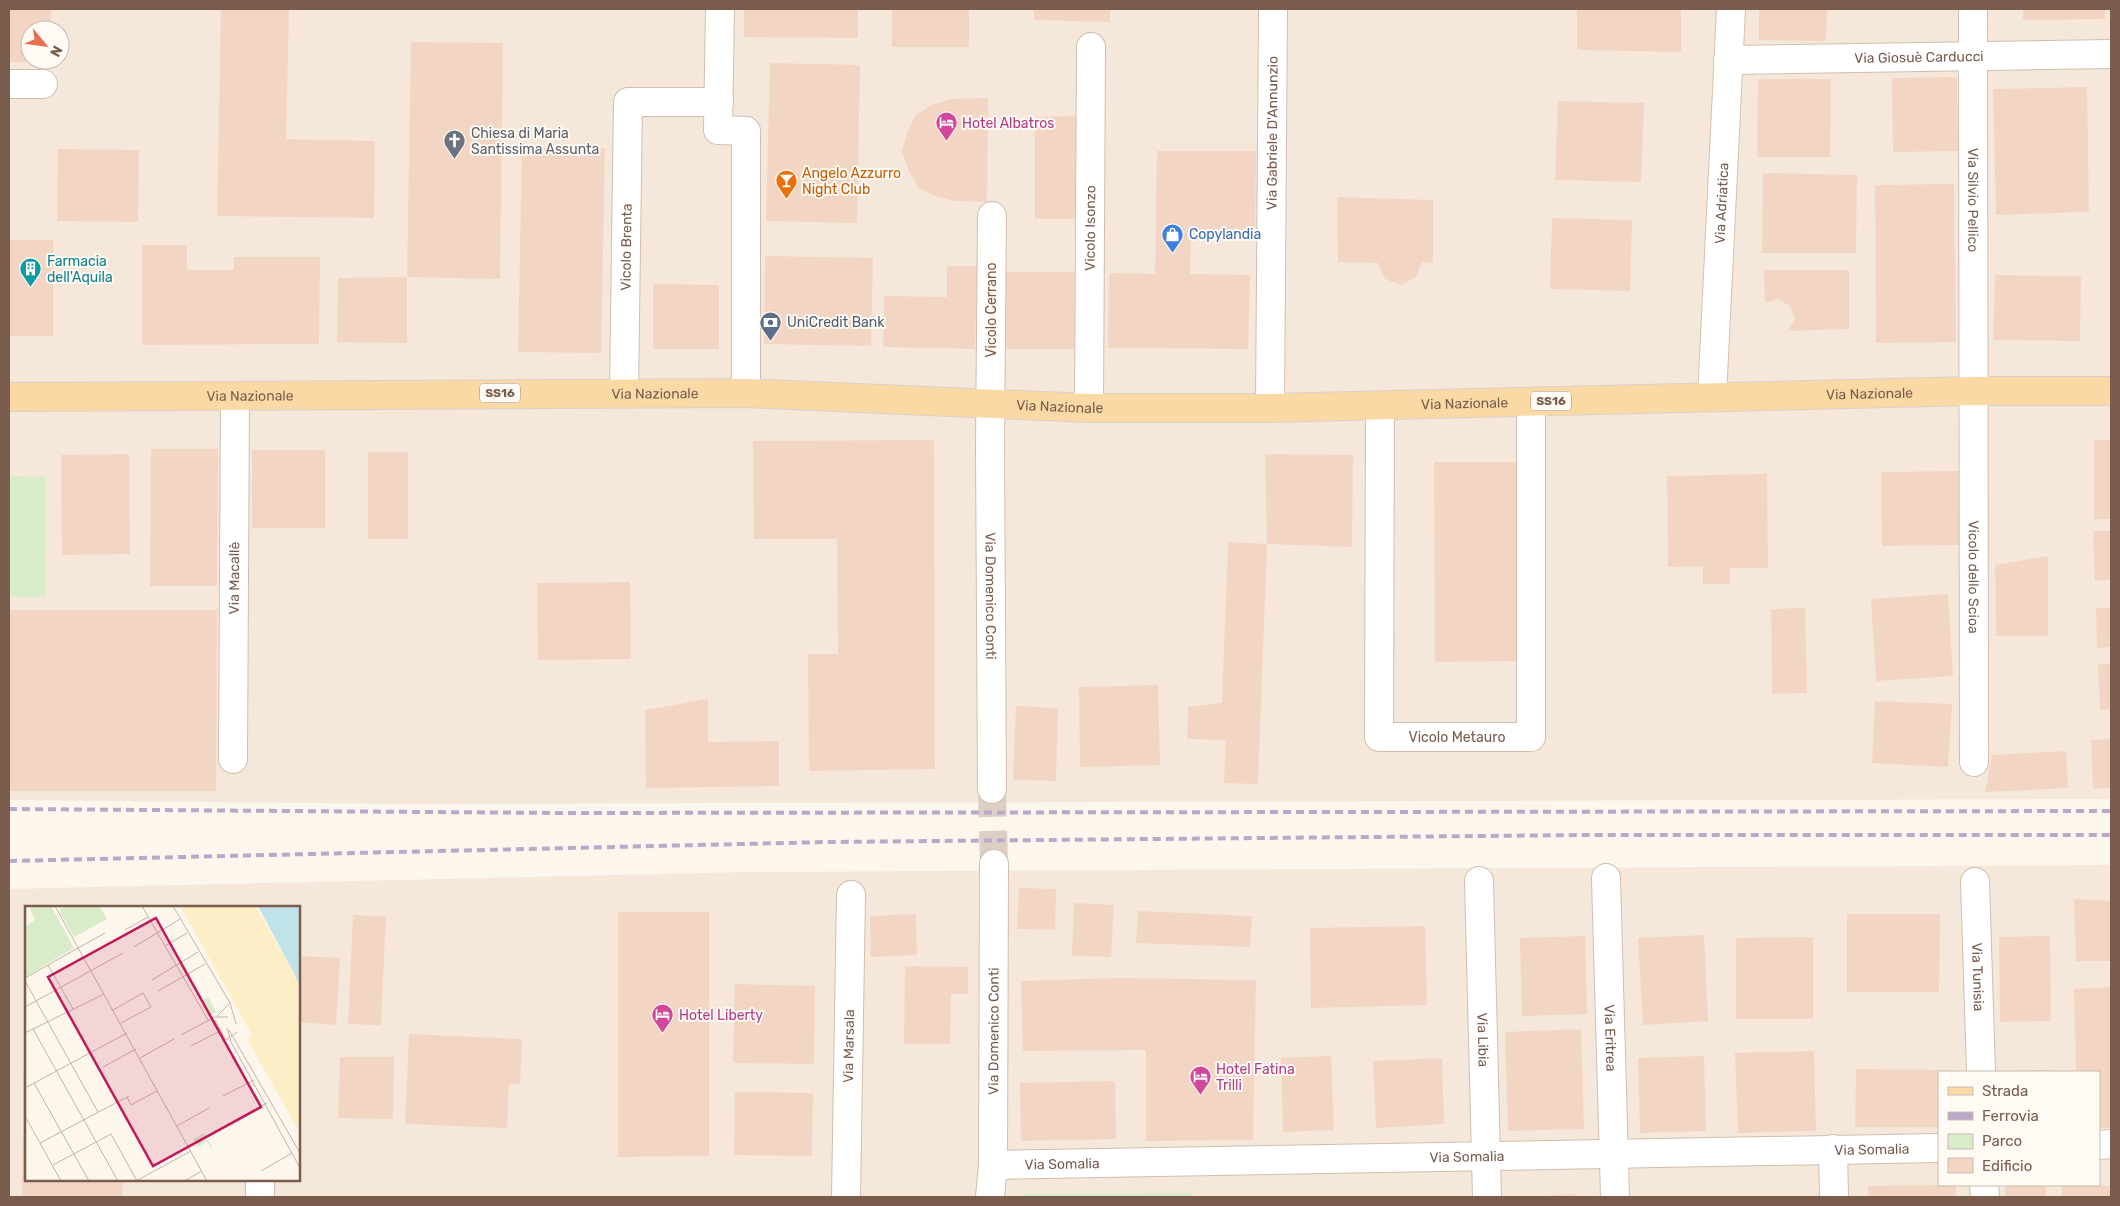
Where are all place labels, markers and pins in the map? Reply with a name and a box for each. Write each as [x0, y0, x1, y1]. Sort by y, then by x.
hotel icon: Hotel Albatros [934, 111, 958, 142]
place label: Hotel Albatros [962, 115, 1054, 132]
place label: Chiesa di Maria Santissima Assunta [471, 125, 599, 158]
church icon: Chiesa di Maria Santissima Assunta [443, 129, 467, 160]
place label: Angelo Azzurro Night Club [802, 165, 901, 198]
bar icon: Angelo Azzurro Night Club [774, 169, 798, 200]
shop icon: Copylandia [1161, 222, 1185, 253]
place label: Copylandia [1189, 226, 1261, 243]
place label: Farmacia dell'Aquila [47, 253, 113, 286]
building icon: Farmacia dell'Aquila [19, 257, 43, 288]
bank icon: UniCredit Bank [759, 310, 783, 341]
place label: UniCredit Bank [787, 314, 885, 331]
hotel icon: Hotel Liberty [651, 1003, 675, 1034]
place label: Hotel Liberty [679, 1007, 763, 1024]
place label: Hotel Fatina Trilli [1216, 1061, 1295, 1094]
hotel icon: Hotel Fatina Trilli [1188, 1065, 1212, 1096]

